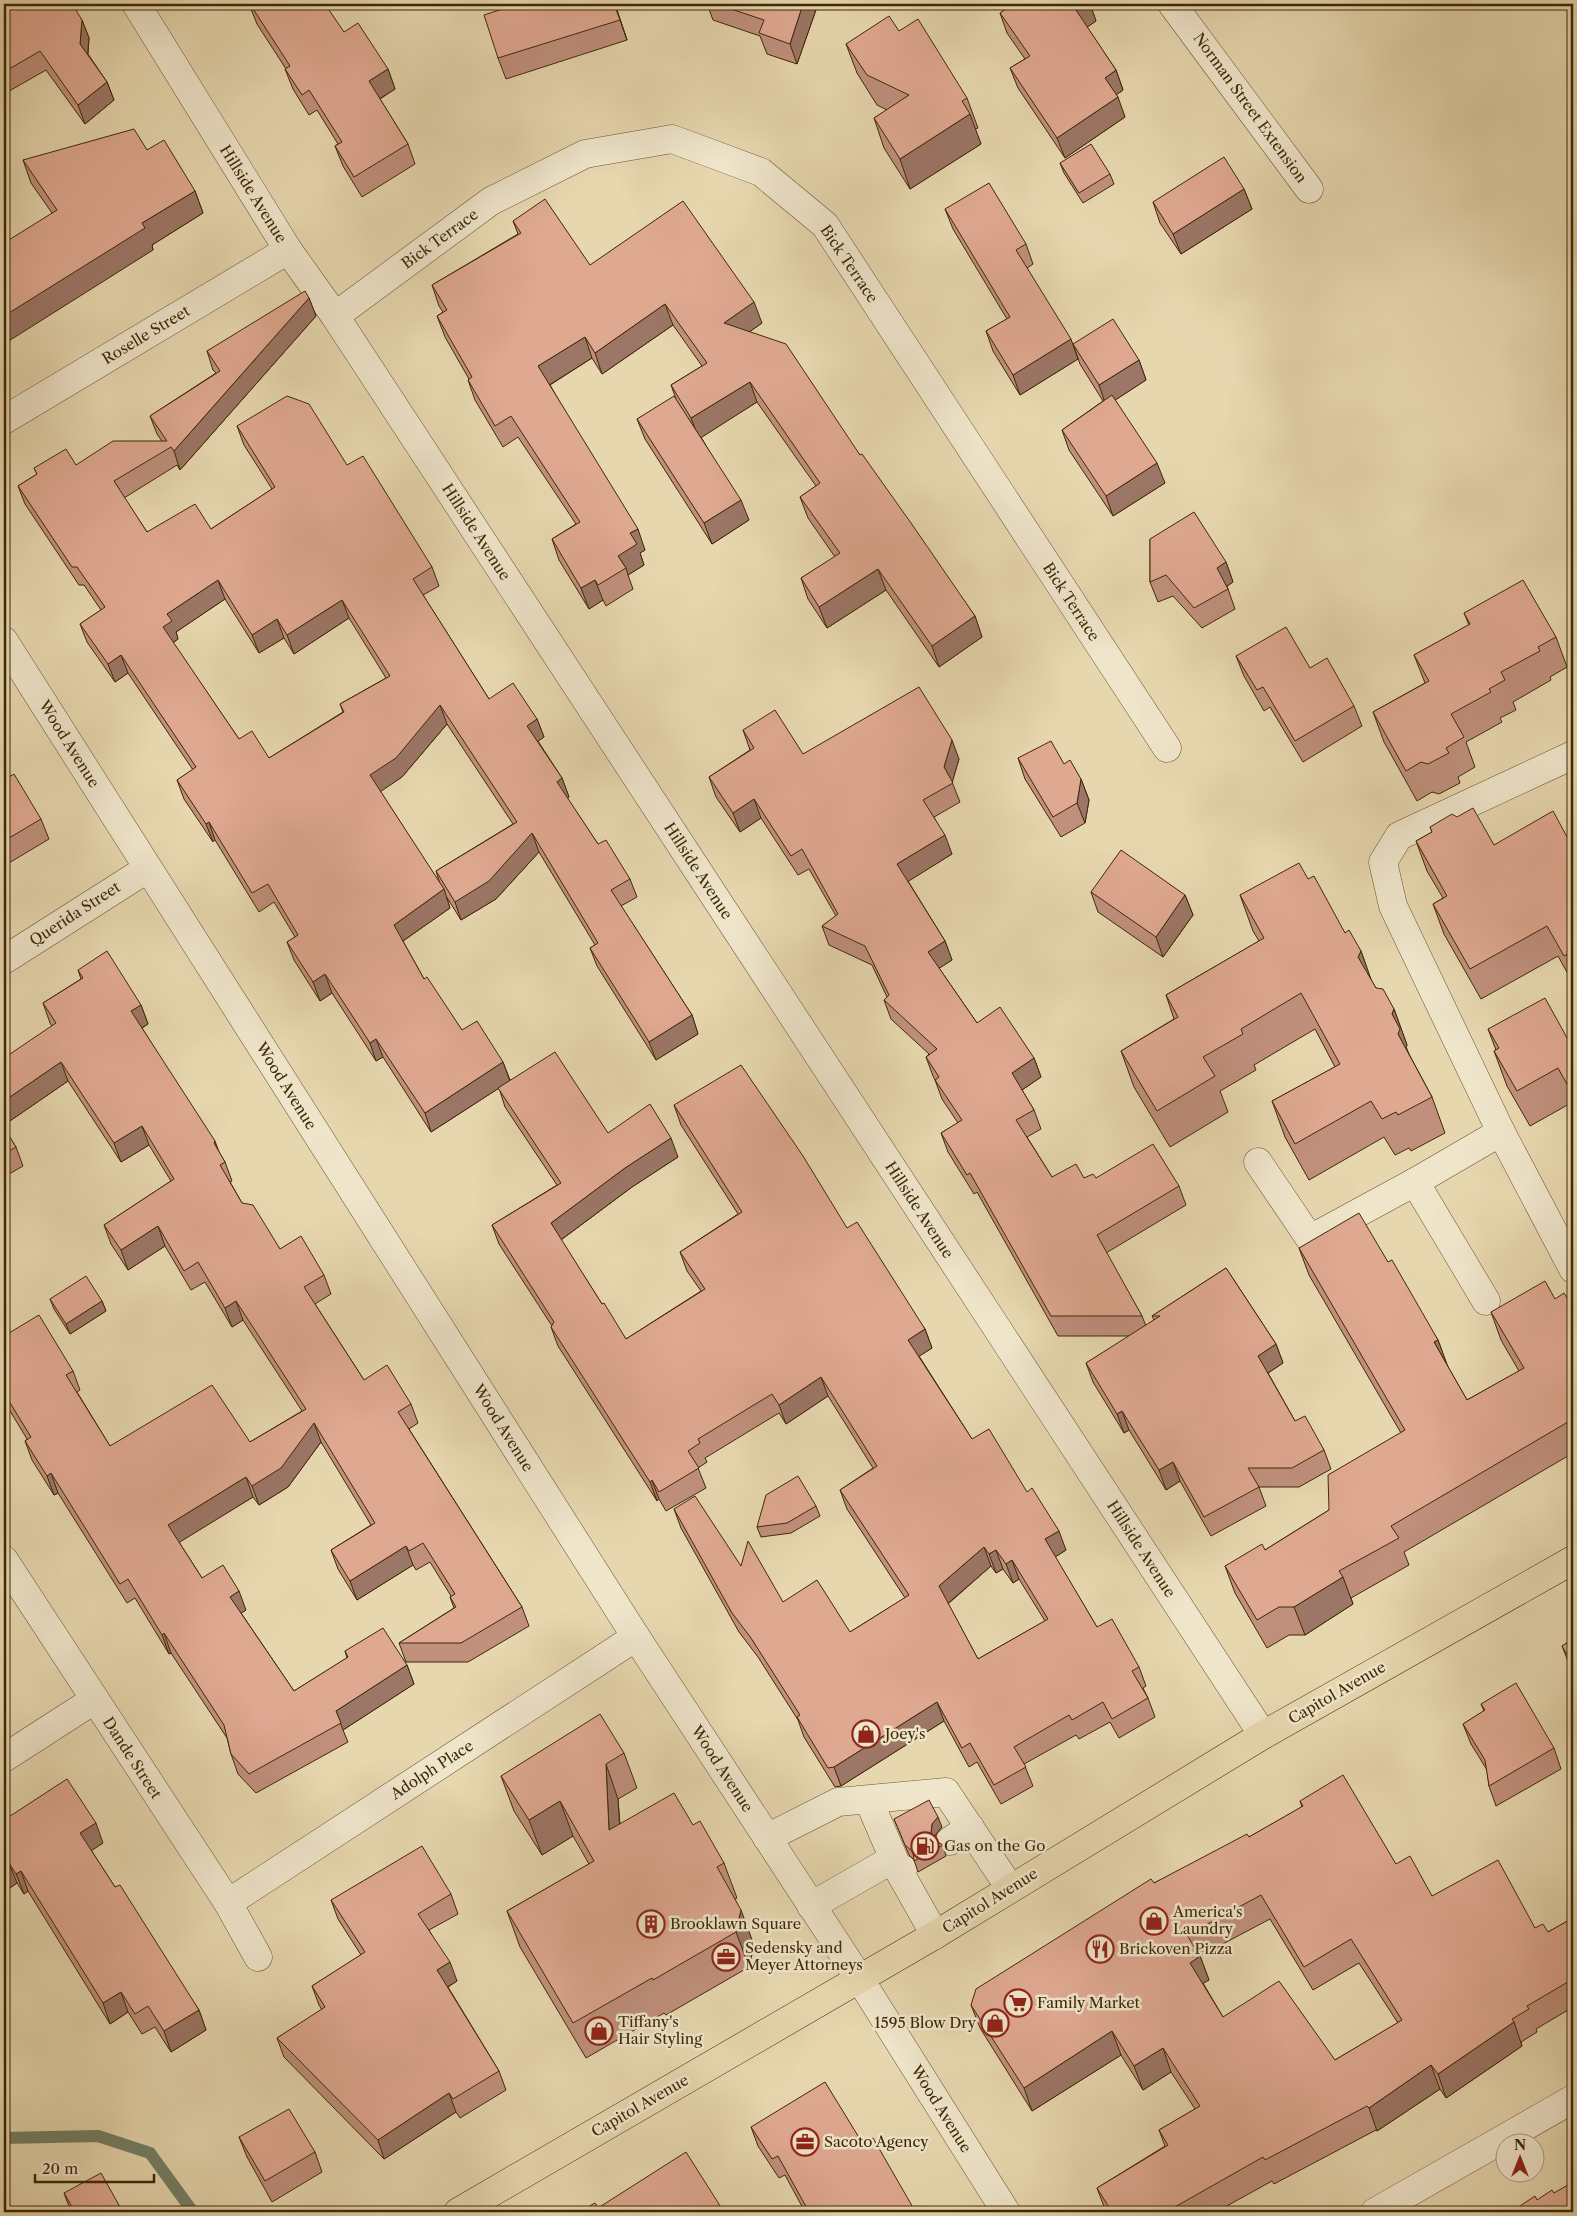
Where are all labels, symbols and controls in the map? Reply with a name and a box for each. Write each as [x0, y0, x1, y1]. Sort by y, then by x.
street label: Norman Street Extension [1189, 29, 1312, 187]
street label: Hillside Avenue [216, 141, 291, 246]
street label: Bick Terrace [398, 205, 482, 273]
street label: Bick Terrace [816, 221, 882, 306]
street label: Roselle Street [99, 301, 194, 368]
street label: Hillside Avenue [438, 480, 515, 584]
street label: Bick Terrace [1039, 559, 1104, 645]
street label: Wood Avenue [34, 696, 104, 791]
street label: Hillside Avenue [660, 819, 737, 923]
street label: Querida Street [26, 877, 124, 950]
street label: Wood Avenue [251, 1038, 321, 1133]
street label: Hillside Avenue [881, 1158, 958, 1262]
street label: Wood Avenue [468, 1380, 538, 1475]
street label: Hillside Avenue [1103, 1497, 1180, 1601]
street label: Capitol Avenue [1285, 1657, 1389, 1728]
street label: Dande Street [99, 1713, 166, 1803]
shop icon: Joey's [851, 1719, 881, 1749]
street label: Wood Avenue [687, 1721, 757, 1816]
place label: Joey's [883, 1724, 925, 1743]
street label: Adolph Place [386, 1736, 477, 1804]
fuel station icon: Gas on the Go [910, 1831, 940, 1861]
place label: Gas on the Go [944, 1836, 1045, 1855]
street label: Capitol Avenue [939, 1864, 1041, 1938]
place label: America's Laundry [1172, 1902, 1243, 1938]
shop icon: America's Laundry [1139, 1906, 1169, 1936]
building icon: Brooklawn Square [636, 1909, 666, 1939]
place label: Brooklawn Square [670, 1914, 801, 1933]
restaurant icon: Brickoven Pizza [1085, 1934, 1115, 1964]
place label: Sedensky and Meyer Attorneys [745, 1938, 863, 1974]
place label: Brickoven Pizza [1119, 1939, 1232, 1958]
office icon: Sedensky and Meyer Attorneys [711, 1942, 741, 1972]
supermarket icon: Family Market [1003, 1988, 1033, 2018]
place label: Family Market [1037, 1993, 1141, 2012]
shop icon: 1595 Blow Dry [980, 2008, 1010, 2038]
place label: Tiffany's Hair Styling [618, 2012, 702, 2048]
place label: 1595 Blow Dry [874, 2013, 977, 2032]
shop icon: Tiffany's Hair Styling [584, 2016, 614, 2046]
street label: Wood Avenue [906, 2061, 976, 2156]
street label: Capitol Avenue [588, 2070, 692, 2141]
office icon: Sacoto Agency [790, 2127, 820, 2157]
place label: Sacoto Agency [824, 2132, 929, 2151]
north arrow [1494, 2134, 1544, 2184]
text: N [1514, 2136, 1526, 2154]
scale bar [35, 2151, 154, 2183]
text: 20 m [42, 2159, 78, 2178]

